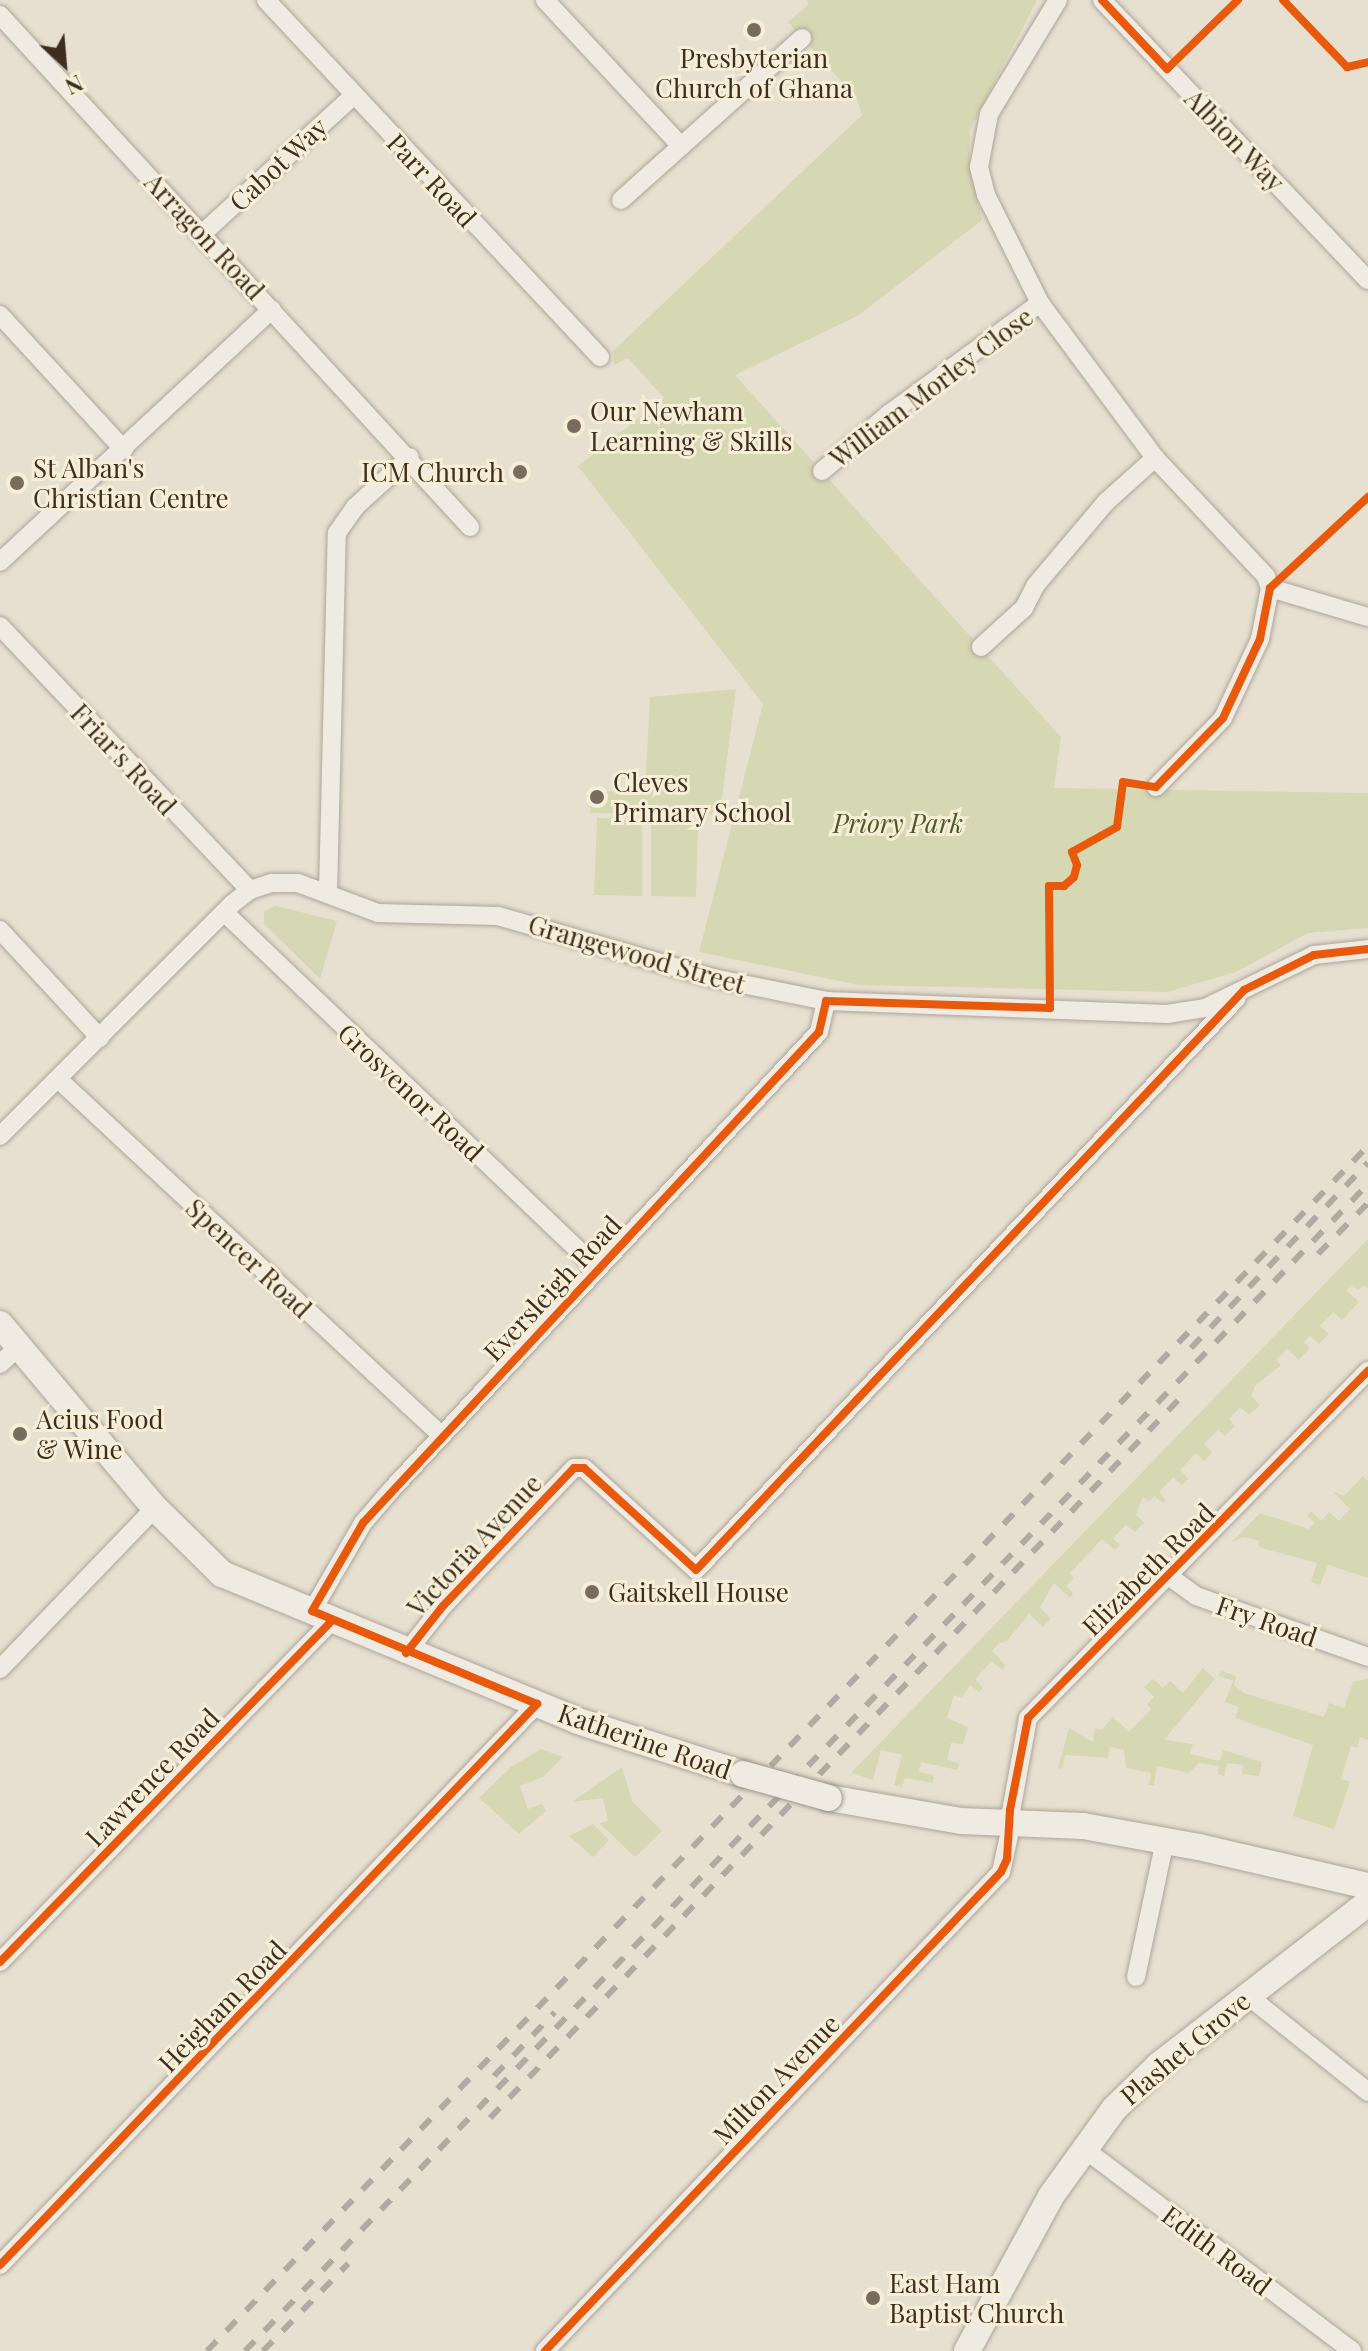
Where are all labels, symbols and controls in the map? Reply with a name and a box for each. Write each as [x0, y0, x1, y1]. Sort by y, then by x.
marker: Presbyterian Church of Ghana [745, 21, 763, 39]
north arrow [24, 24, 104, 104]
place label: Presbyterian Church of Ghana [655, 42, 853, 104]
text: N [61, 69, 88, 103]
street label: Albion Way [1178, 82, 1292, 198]
street label: Cabot Way [222, 110, 334, 218]
street label: Parr Road [381, 127, 483, 233]
street label: Arragon Road [139, 166, 271, 306]
street label: William Morley Close [823, 300, 1039, 474]
place label: Our Newham Learning & Skills [590, 395, 792, 456]
marker: Our Newham Learning & Skills [565, 417, 583, 435]
place label: St Alban's Christian Centre [33, 452, 229, 514]
place label: ICM Church [361, 456, 504, 488]
marker: ICM Church [511, 463, 529, 481]
marker: St Alban's Christian Centre [8, 474, 26, 492]
street label: Friar's Road [65, 697, 183, 821]
place label: Cleves Primary School [613, 766, 792, 828]
marker: Cleves Primary School [588, 788, 606, 806]
park label: Priory Park [833, 807, 963, 839]
street label: Grangewood Street [525, 908, 749, 1000]
street label: Grosvenor Road [332, 1017, 490, 1167]
street label: Spencer Road [180, 1192, 318, 1324]
street label: Eversleigh Road [477, 1209, 627, 1367]
place label: Acius Food & Wine [36, 1403, 164, 1464]
marker: Acius Food & Wine [11, 1425, 29, 1443]
street label: Victoria Avenue [400, 1467, 548, 1623]
street label: Elizabeth Road [1075, 1496, 1221, 1642]
place label: Gaitskell House [608, 1576, 789, 1608]
marker: Gaitskell House [583, 1583, 601, 1601]
street label: Fry Road [1212, 1589, 1322, 1653]
street label: Katherine Road [554, 1697, 736, 1785]
street label: Lawrence Road [79, 1702, 225, 1852]
street label: Heigham Road [152, 1934, 292, 2078]
street label: Plashet Grove [1114, 1985, 1256, 2111]
street label: Milton Avenue [706, 2007, 846, 2151]
street label: Edith Road [1156, 2199, 1278, 2301]
place label: East Ham Baptist Church [889, 2267, 1065, 2328]
marker: East Ham Baptist Church [864, 2289, 882, 2307]

